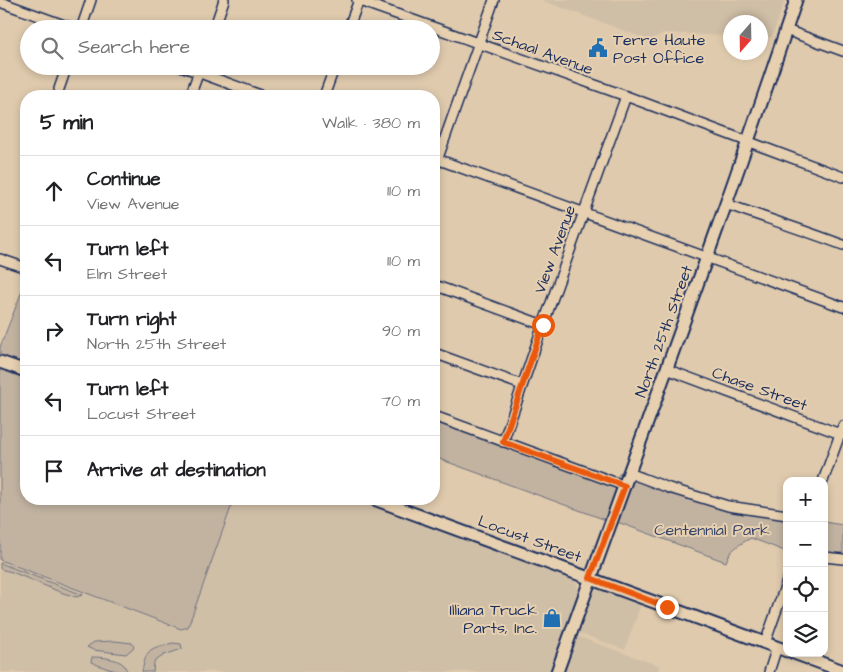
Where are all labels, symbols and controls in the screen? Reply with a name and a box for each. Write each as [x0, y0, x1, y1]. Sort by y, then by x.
north arrow [723, 15, 768, 60]
search box [20, 20, 440, 75]
street label: Schaal Avenue [489, 24, 596, 80]
place label: Terre Haute Post Office [613, 29, 706, 69]
icon: search [38, 34, 66, 62]
text: Search here [78, 34, 190, 61]
public building icon: Terre Haute Post Office [587, 37, 609, 59]
text: 5 min [40, 108, 93, 137]
text: Walk · 380 m [322, 112, 420, 134]
text: Continue [87, 166, 161, 193]
icon: ahead [40, 177, 68, 205]
text: 110 m [387, 180, 420, 202]
text: View Avenue [87, 193, 179, 215]
street label: View Avenue [529, 202, 581, 297]
text: Turn left [87, 236, 168, 263]
icon: left [40, 247, 68, 275]
text: 110 m [387, 250, 420, 272]
street label: North 25th Street [630, 262, 698, 401]
text: Elm Street [87, 263, 167, 285]
text: Turn right [87, 306, 176, 333]
route start [532, 314, 555, 337]
icon: right [40, 317, 68, 345]
text: 90 m [382, 320, 420, 342]
text: North 25th Street [87, 333, 226, 355]
street label: Chase Street [709, 362, 811, 417]
text: Turn left [87, 376, 168, 403]
icon: left [40, 387, 68, 415]
text: 70 m [381, 390, 420, 412]
text: Locust Street [87, 403, 196, 425]
icon: arrive [40, 457, 68, 485]
text: Arrive at destination [87, 457, 266, 484]
map controls [783, 477, 828, 657]
button: + [783, 477, 828, 522]
street label: Locust Street [475, 510, 585, 568]
park label: Centennial Park [654, 519, 770, 541]
button: − [783, 522, 828, 567]
button: locate [783, 567, 828, 612]
route end [656, 596, 679, 619]
place label: Illiana Truck Parts, Inc. [450, 599, 537, 639]
shop icon: Illiana Truck Parts, Inc. [541, 607, 563, 629]
button: layers [783, 612, 828, 657]

